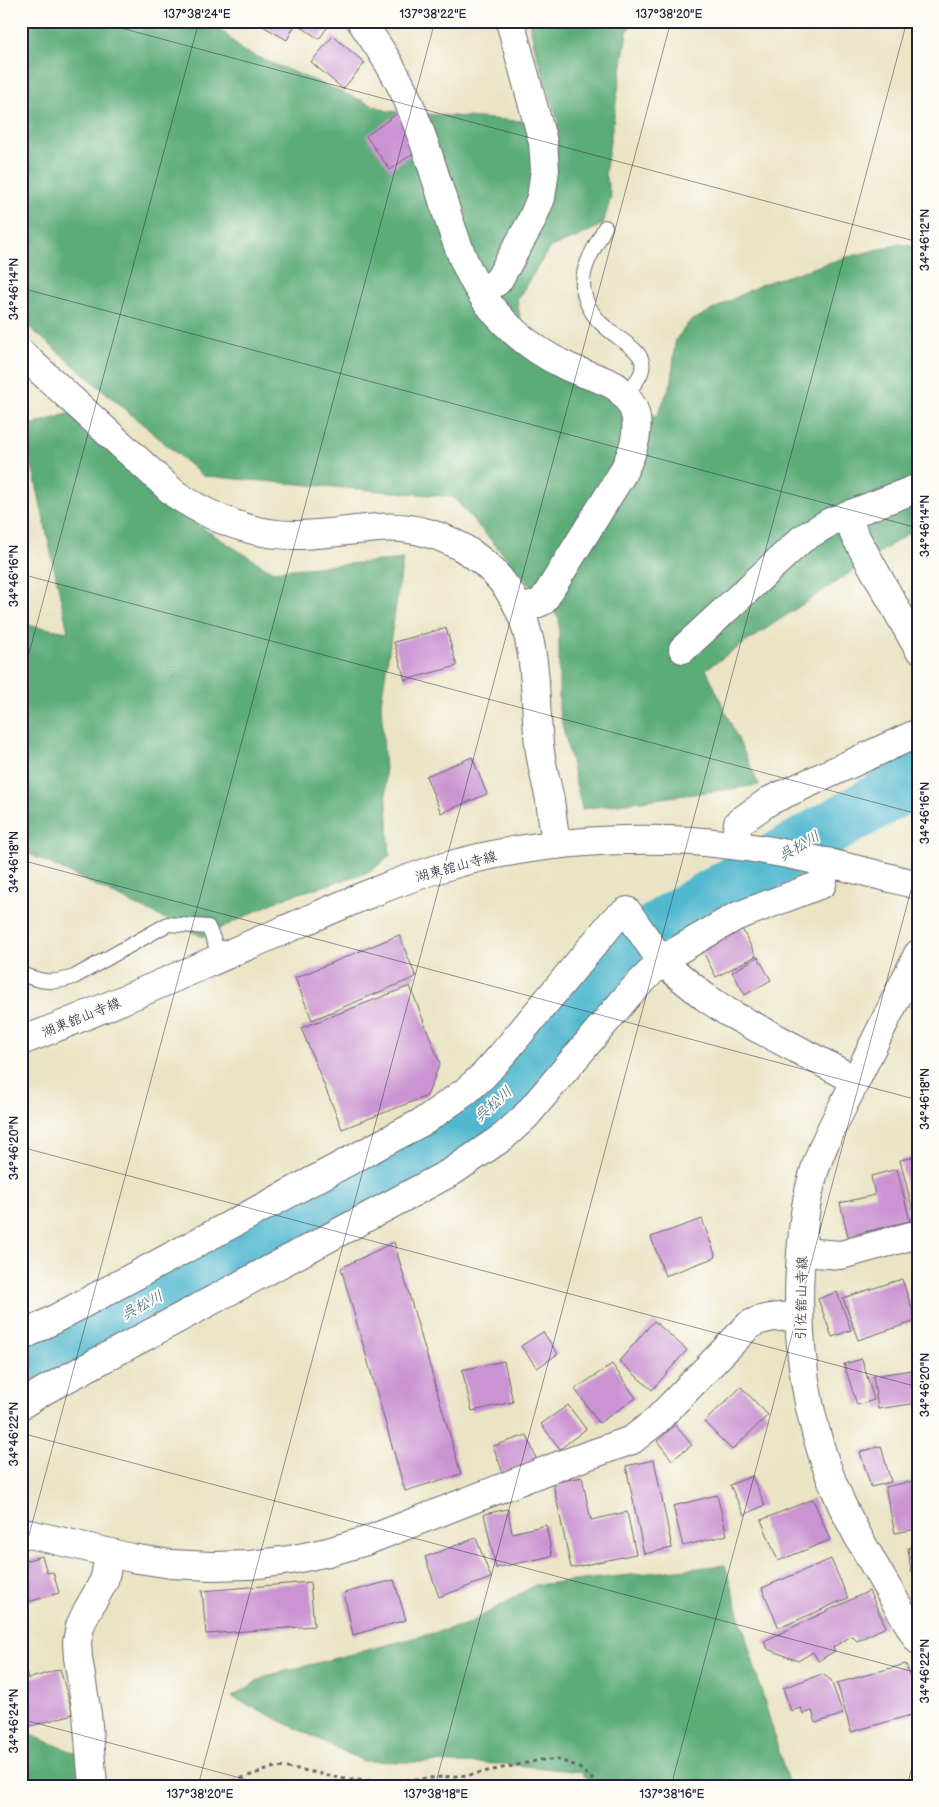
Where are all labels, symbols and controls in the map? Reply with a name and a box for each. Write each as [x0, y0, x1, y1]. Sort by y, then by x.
text: 137°38'24"E [163, 7, 231, 22]
text: 137°38'22"E [399, 7, 467, 22]
text: 137°38'20"E [635, 7, 703, 22]
text: 34°46'12"N [918, 209, 933, 271]
text: 34°46'14"N [7, 258, 22, 320]
text: 34°46'14"N [918, 495, 933, 557]
text: 34°46'16"N [7, 545, 22, 607]
text: 34°46'16"N [918, 782, 933, 844]
water label: 呉松川 [775, 827, 823, 866]
text: 34°46'18"N [7, 831, 22, 893]
street label: 湖東舘山寺線 [413, 847, 499, 886]
street label: 湖東舘山寺線 [39, 994, 123, 1041]
text: 34°46'18"N [918, 1068, 933, 1130]
water label: 呉松川 [470, 1082, 516, 1126]
text: 34°46'20"N [7, 1116, 22, 1180]
street label: 引佐舘山寺線 [792, 1256, 811, 1340]
water label: 呉松川 [118, 1286, 167, 1324]
text: 34°46'20"N [918, 1353, 933, 1417]
text: 34°46'22"N [7, 1402, 22, 1466]
text: 34°46'22"N [918, 1639, 933, 1703]
text: 34°46'24"N [7, 1689, 22, 1753]
text: 137°38'20"E [166, 1787, 234, 1802]
text: 137°38'18"E [404, 1787, 468, 1802]
text: 137°38'16"E [640, 1787, 705, 1802]

